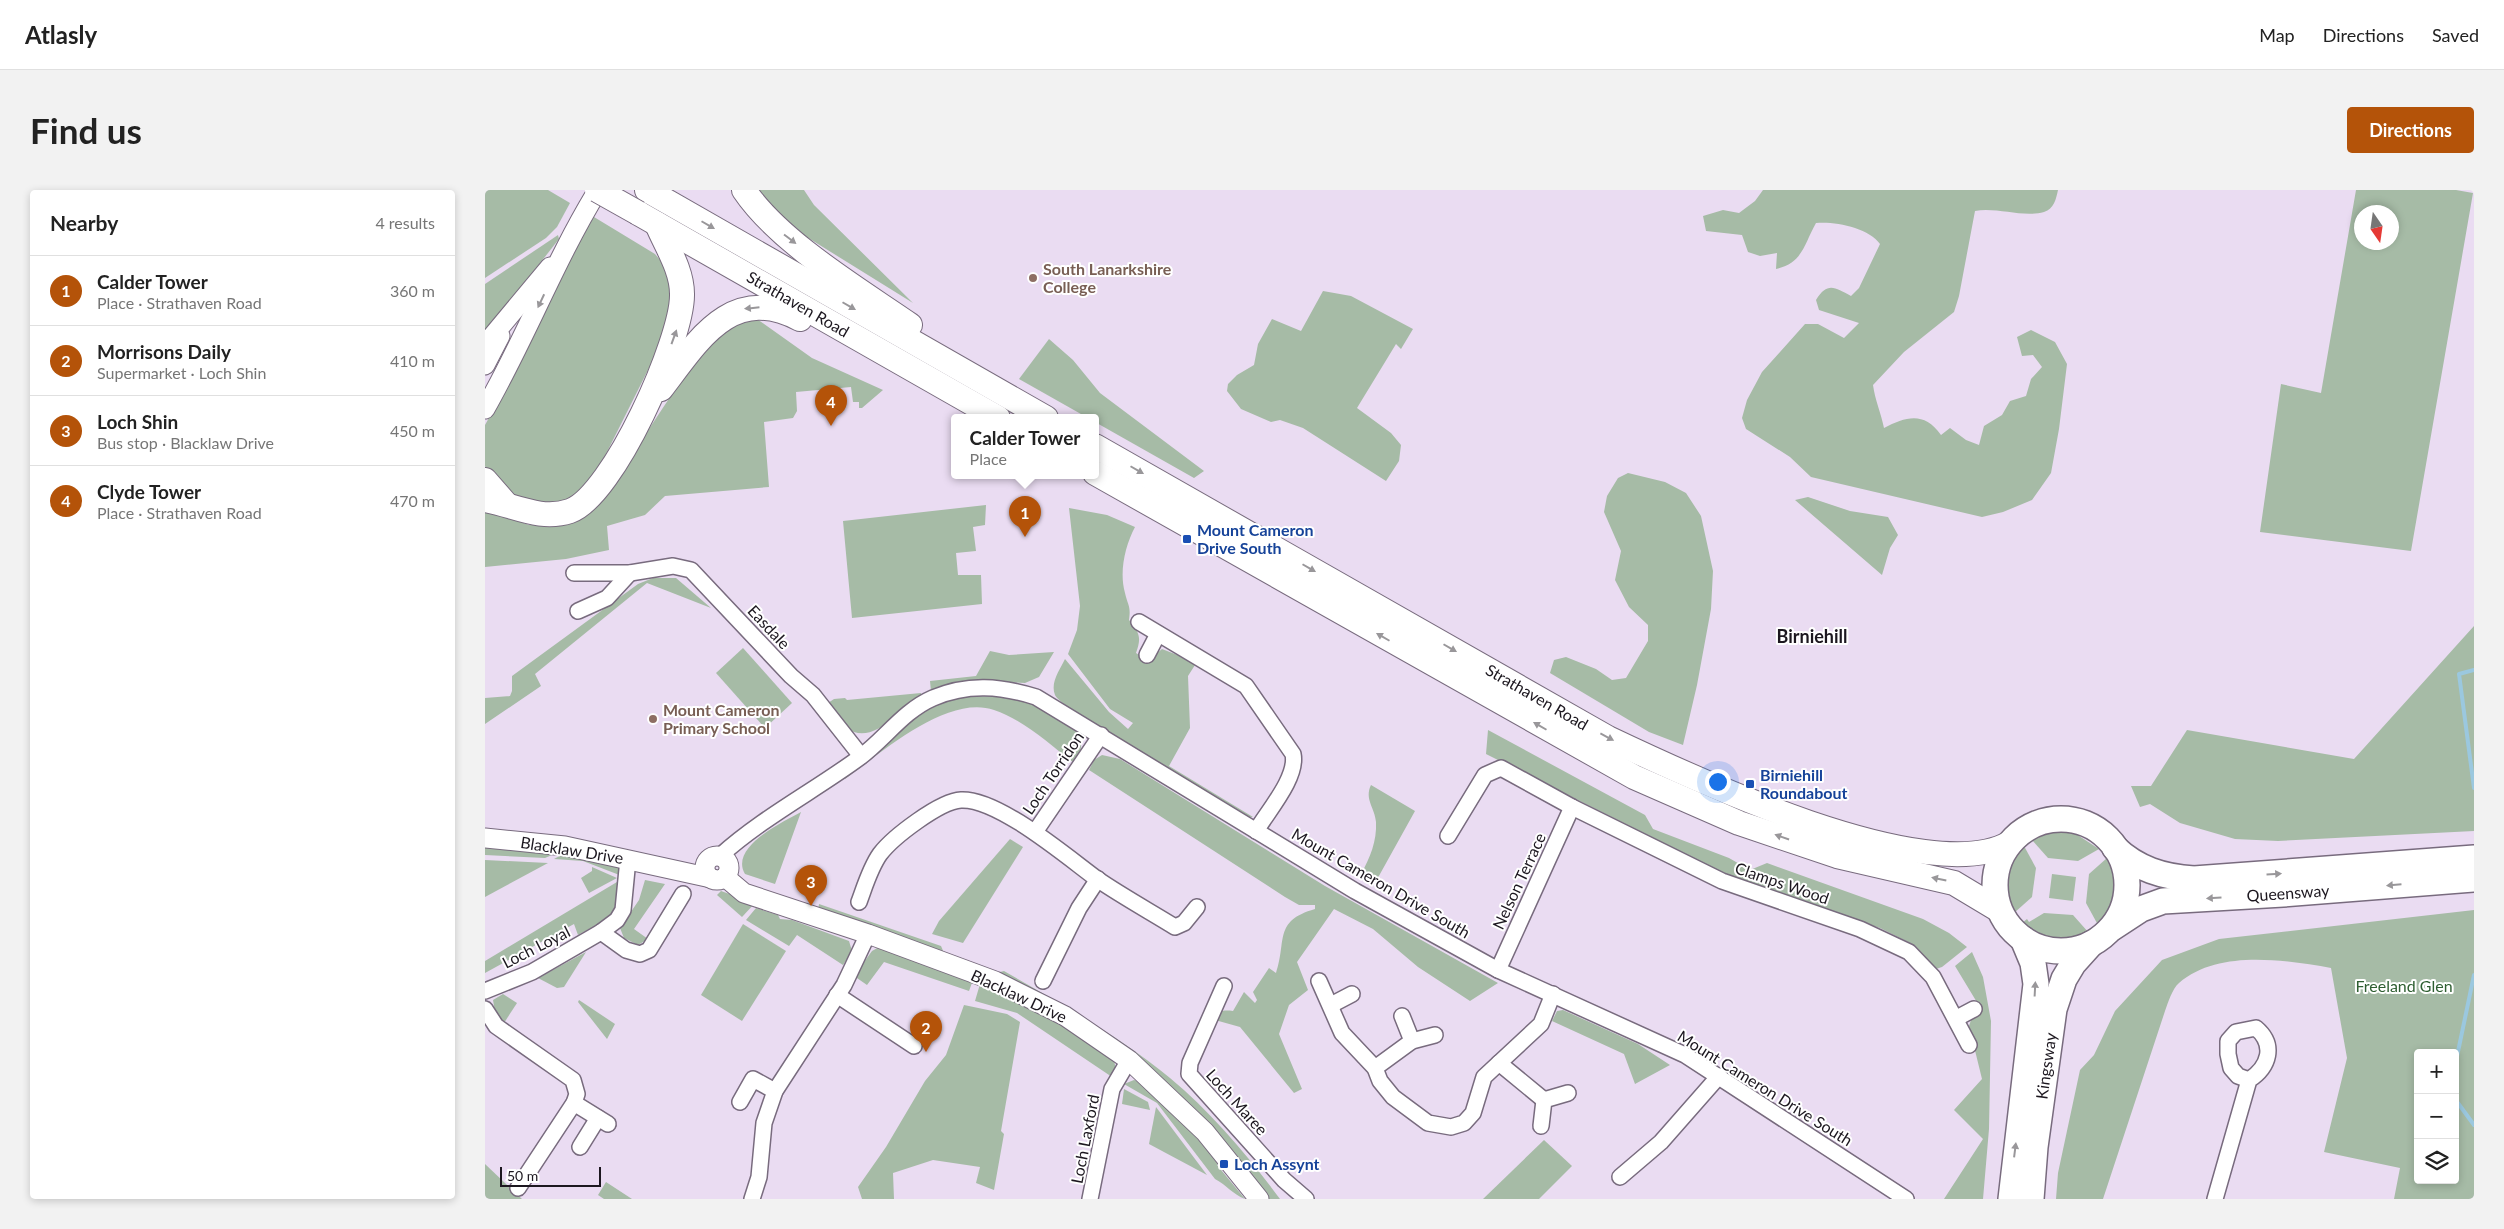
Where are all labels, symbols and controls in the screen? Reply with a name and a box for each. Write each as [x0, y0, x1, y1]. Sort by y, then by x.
text: Atlasly [25, 20, 97, 49]
text: Map [2259, 24, 2295, 46]
text: Directions [2323, 24, 2404, 46]
text: Saved [2432, 24, 2479, 46]
button: Directions [2347, 107, 2474, 153]
text: Find us [30, 109, 142, 151]
north arrow [2354, 205, 2399, 250]
text: Nearby [50, 210, 118, 235]
text: 4 results [375, 213, 435, 232]
one-way arrow [700, 221, 715, 229]
one-way arrow [784, 233, 797, 244]
place label: South Lanarkshire College [1043, 259, 1172, 296]
street label: Strathaven Road [744, 267, 853, 341]
text: Calder Tower [97, 270, 208, 293]
marker: South Lanarkshire College [1027, 272, 1039, 284]
text: 1 [61, 281, 71, 300]
text: 360 m [390, 281, 435, 300]
text: Place · Strathaven Road [97, 293, 262, 312]
one-way arrow [536, 294, 545, 309]
one-way arrow [842, 301, 855, 310]
one-way arrow [744, 304, 760, 312]
one-way arrow [670, 329, 678, 344]
text: Morrisons Daily [97, 340, 231, 363]
text: 2 [61, 351, 71, 370]
text: 410 m [390, 351, 435, 370]
text: Supermarket · Loch Shin [97, 363, 266, 382]
pin: 4 [815, 385, 847, 426]
text: Loch Shin [97, 410, 178, 433]
popup [951, 414, 1099, 479]
text: 3 [61, 421, 71, 440]
text: 450 m [390, 421, 435, 440]
text: Calder Tower [970, 426, 1080, 449]
text: Bus stop · Blacklaw Drive [97, 433, 274, 452]
text: Place [970, 449, 1007, 468]
one-way arrow [1131, 466, 1144, 475]
text: Clyde Tower [97, 480, 201, 503]
text: 4 [61, 491, 71, 510]
text: 470 m [390, 491, 435, 510]
pin: 1 [1009, 496, 1041, 537]
text: Place · Strathaven Road [97, 503, 262, 522]
place label: Mount Cameron Drive South [1197, 520, 1313, 557]
marker: Mount Cameron Drive South [1181, 533, 1193, 545]
one-way arrow [1302, 564, 1315, 573]
street label: Easdale [744, 601, 794, 653]
district label: Birniehill [1777, 625, 1847, 647]
one-way arrow [1376, 633, 1391, 641]
one-way arrow [1444, 644, 1457, 653]
street label: Strathaven Road [1483, 660, 1592, 734]
place label: Mount Cameron Primary School [663, 700, 779, 737]
marker: Mount Cameron Primary School [647, 713, 659, 725]
one-way arrow [1532, 722, 1547, 730]
street label: Loch Torridon [1018, 728, 1087, 818]
one-way arrow [1600, 733, 1614, 741]
place label: Birniehill Roundabout [1760, 765, 1847, 802]
your location [1705, 769, 1731, 795]
marker: Birniehill Roundabout [1744, 778, 1756, 790]
street label: Mount Cameron Drive South [1289, 824, 1474, 941]
street label: Nelson Terrace [1488, 830, 1549, 932]
street label: Blacklaw Drive [519, 832, 625, 867]
one-way arrow [1775, 833, 1790, 840]
street label: Clamps Wood [1733, 858, 1832, 907]
pin: 3 [795, 865, 827, 906]
one-way arrow [2266, 870, 2282, 878]
one-way arrow [1932, 875, 1947, 883]
street label: Queensway [2246, 880, 2331, 905]
one-way arrow [2386, 882, 2402, 890]
one-way arrow [2206, 895, 2222, 903]
street label: Loch Loyal [499, 921, 573, 972]
street label: Blacklaw Drive [968, 965, 1070, 1026]
park label: Freeland Glen [2355, 976, 2453, 995]
one-way arrow [2032, 981, 2040, 997]
pin: 2 [910, 1011, 942, 1052]
street label: Mount Cameron Drive South [1674, 1026, 1856, 1149]
street label: Kingsway [2031, 1031, 2060, 1100]
map controls [2414, 1049, 2459, 1184]
button: + [2414, 1049, 2459, 1094]
street label: Loch Maree [1203, 1065, 1272, 1139]
street label: Loch Laxford [1067, 1093, 1102, 1185]
button: − [2414, 1094, 2459, 1139]
button: layers [2414, 1139, 2459, 1184]
one-way arrow [2011, 1142, 2019, 1158]
place label: Loch Assynt [1234, 1154, 1320, 1173]
marker: Loch Assynt [1218, 1158, 1230, 1170]
scale bar [500, 1164, 601, 1187]
text: 50 m [507, 1167, 538, 1184]

